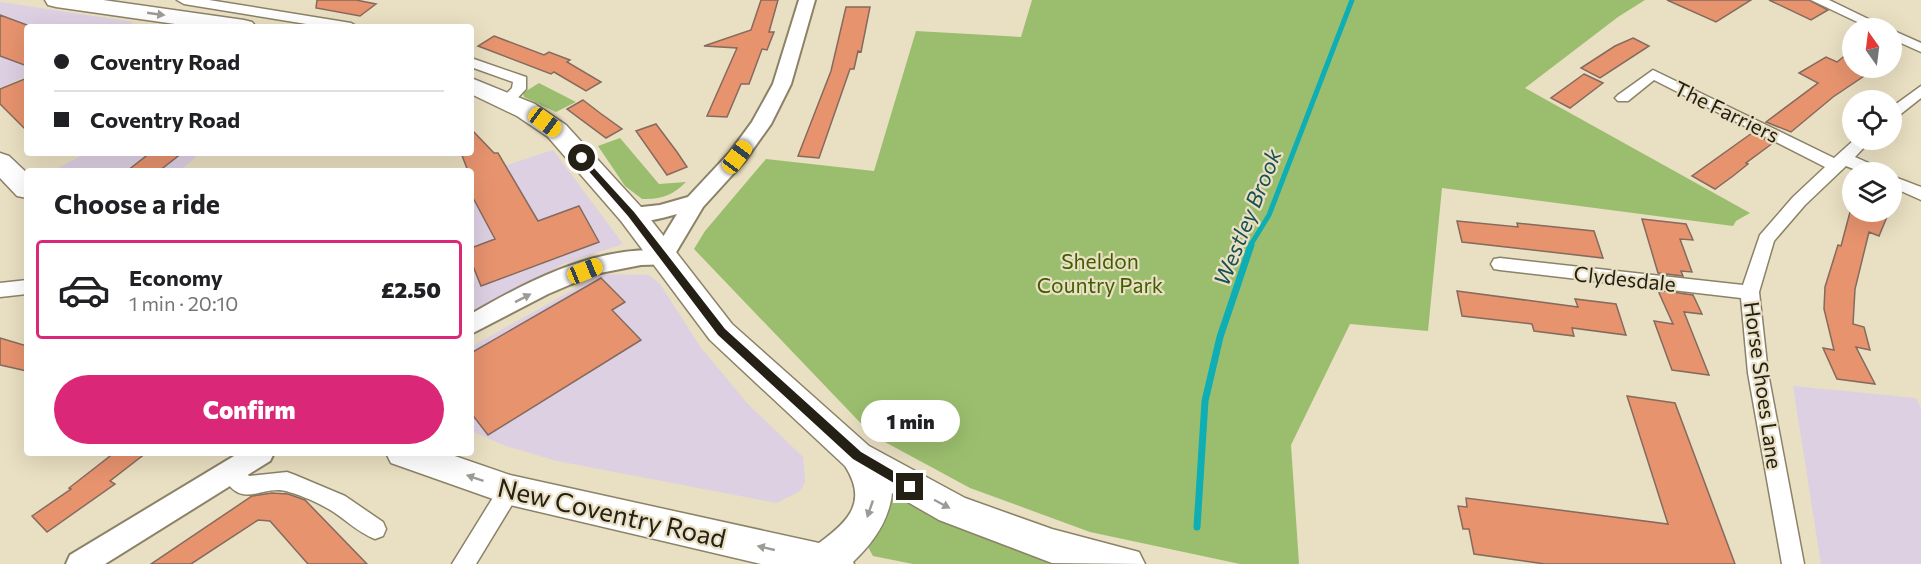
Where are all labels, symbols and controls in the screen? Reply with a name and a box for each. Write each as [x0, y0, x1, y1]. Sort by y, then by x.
one-way arrow [146, 9, 165, 18]
north arrow [1842, 18, 1902, 78]
map controls [1842, 18, 1902, 222]
text: Coventry Road [90, 48, 240, 75]
street label: The Farriers [1670, 75, 1784, 147]
button: locate [1842, 90, 1902, 150]
car [525, 104, 565, 140]
text: Coventry Road [90, 106, 240, 133]
car [719, 137, 755, 177]
route start [568, 144, 595, 171]
water label: Westley Brook [1207, 144, 1287, 289]
button: layers [1842, 162, 1902, 222]
text: Choose a ride [54, 187, 220, 220]
park label: Sheldon Country Park [1037, 248, 1163, 297]
car [565, 256, 605, 286]
street label: Clydesdale [1573, 260, 1677, 296]
icon: car [57, 263, 111, 317]
text: Economy [129, 264, 223, 291]
text: £2.50 [381, 276, 441, 303]
text: 1 min · 20:10 [129, 291, 238, 315]
one-way arrow [514, 293, 531, 302]
street label: Horse Shoes Lane [1740, 300, 1788, 470]
button: Confirm [54, 375, 444, 444]
callout: 1 min [860, 400, 960, 442]
text: 1 min [886, 409, 935, 433]
street label: New Coventry Road [495, 471, 729, 553]
one-way arrow [466, 472, 484, 482]
route end [896, 473, 923, 500]
one-way arrow [934, 499, 951, 509]
one-way arrow [865, 500, 875, 518]
one-way arrow [757, 543, 775, 553]

